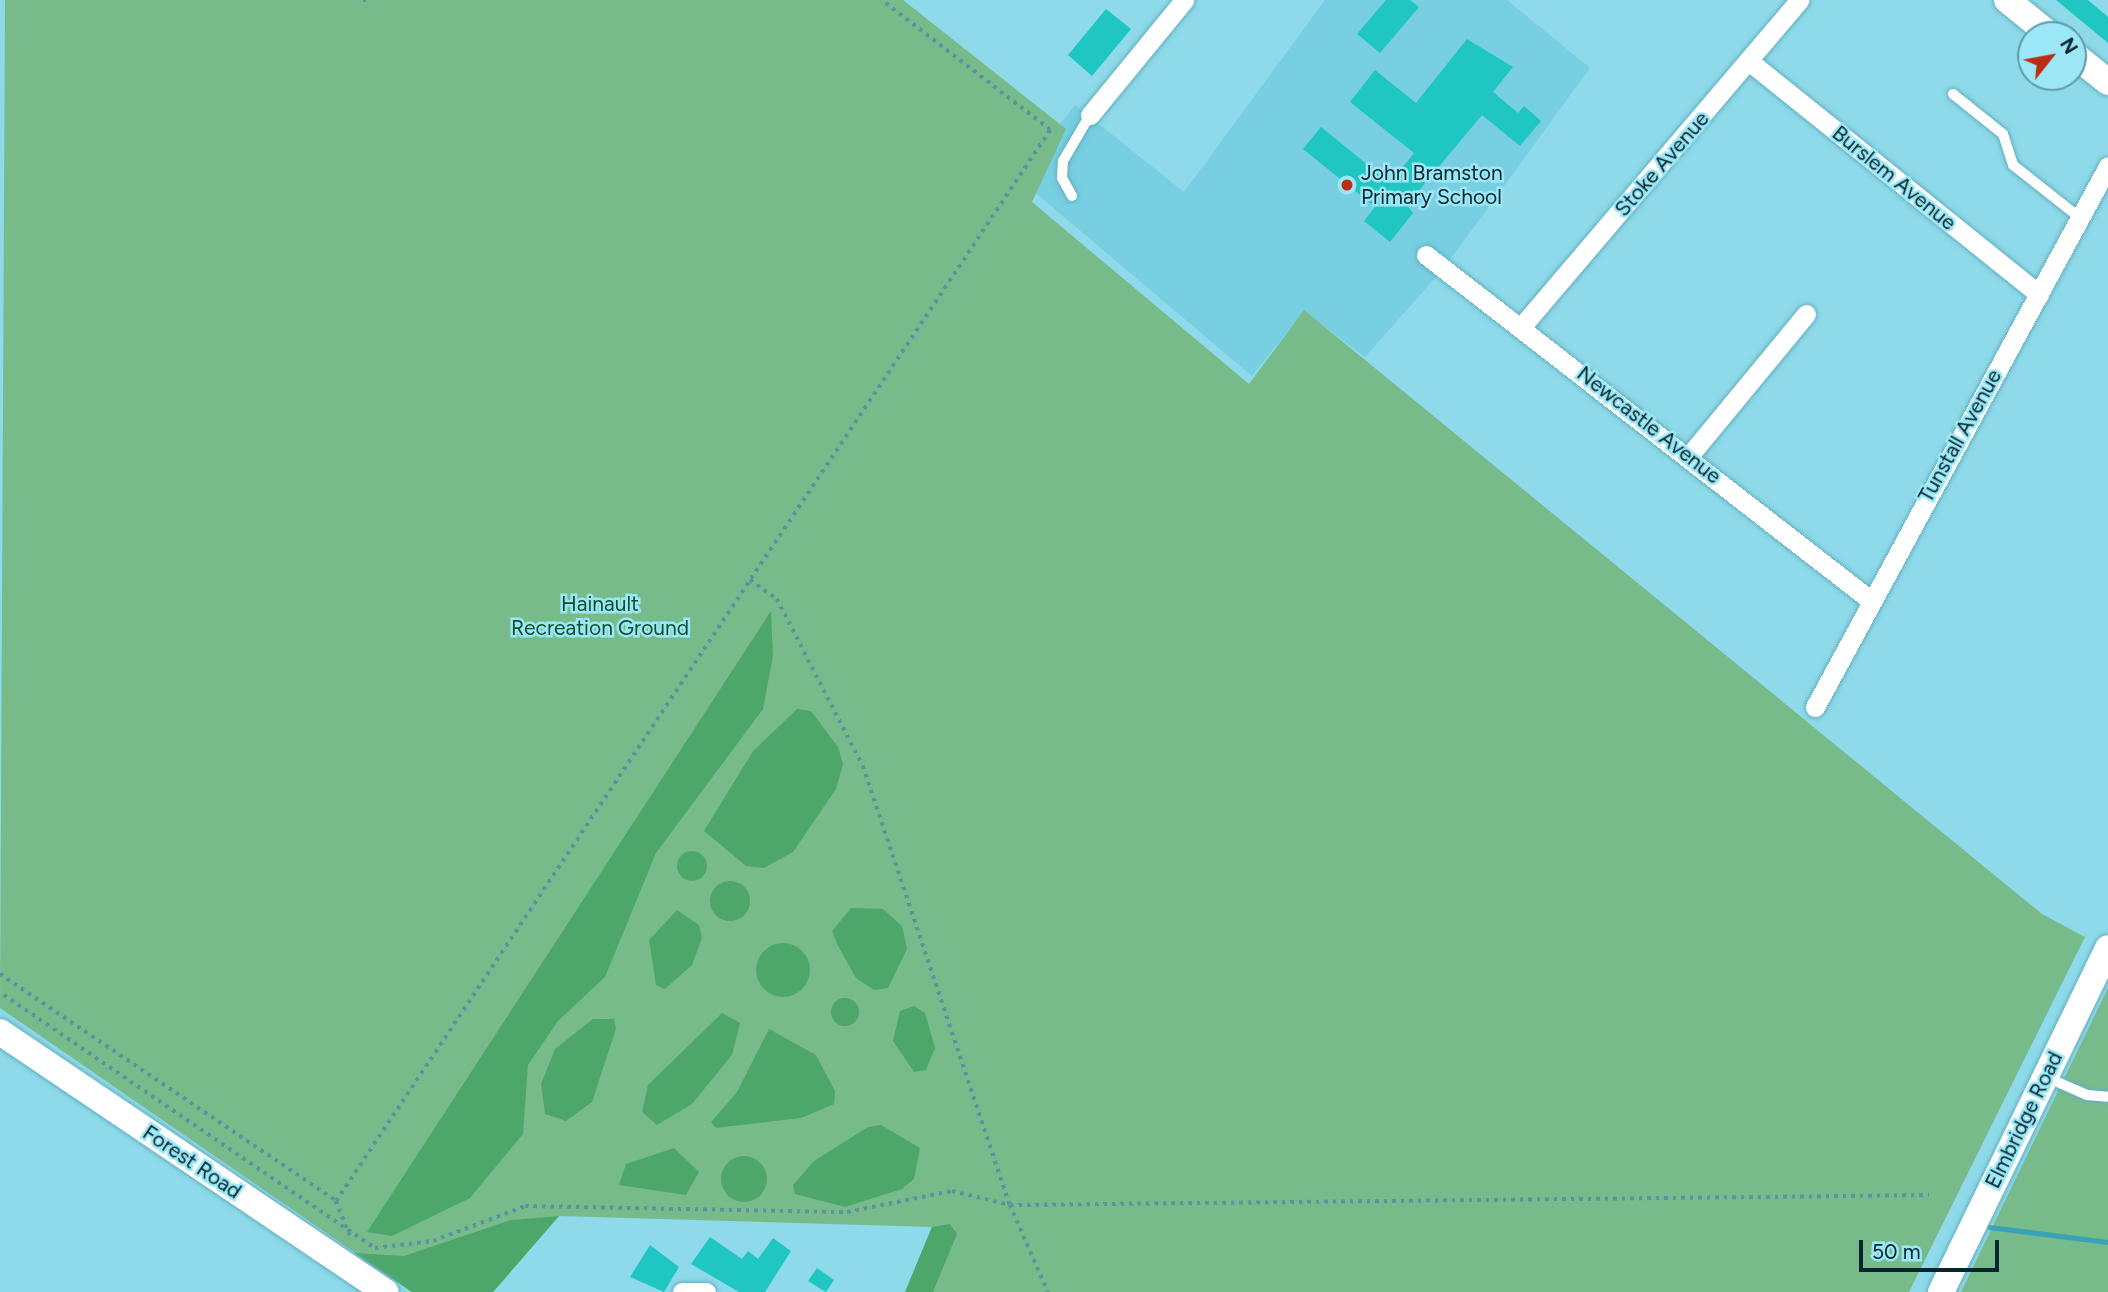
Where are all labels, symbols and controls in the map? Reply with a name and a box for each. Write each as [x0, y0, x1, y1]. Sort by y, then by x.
north arrow [2017, 21, 2087, 91]
text: N [2055, 34, 2082, 58]
street label: Stoke Avenue [1610, 106, 1714, 222]
street label: Burslem Avenue [1827, 121, 1961, 235]
place label: John Bramston Primary School [1361, 160, 1503, 210]
marker: John Bramston Primary School [1339, 177, 1355, 193]
street label: Newcastle Avenue [1572, 361, 1726, 489]
street label: Tunstall Avenue [1913, 365, 2007, 507]
park label: Hainault Recreation Ground [511, 591, 689, 641]
street label: Elmbridge Road [1980, 1048, 2068, 1192]
street label: Forest Road [138, 1120, 246, 1204]
scale bar [1863, 1226, 2003, 1270]
text: 50 m [1872, 1239, 1921, 1264]

